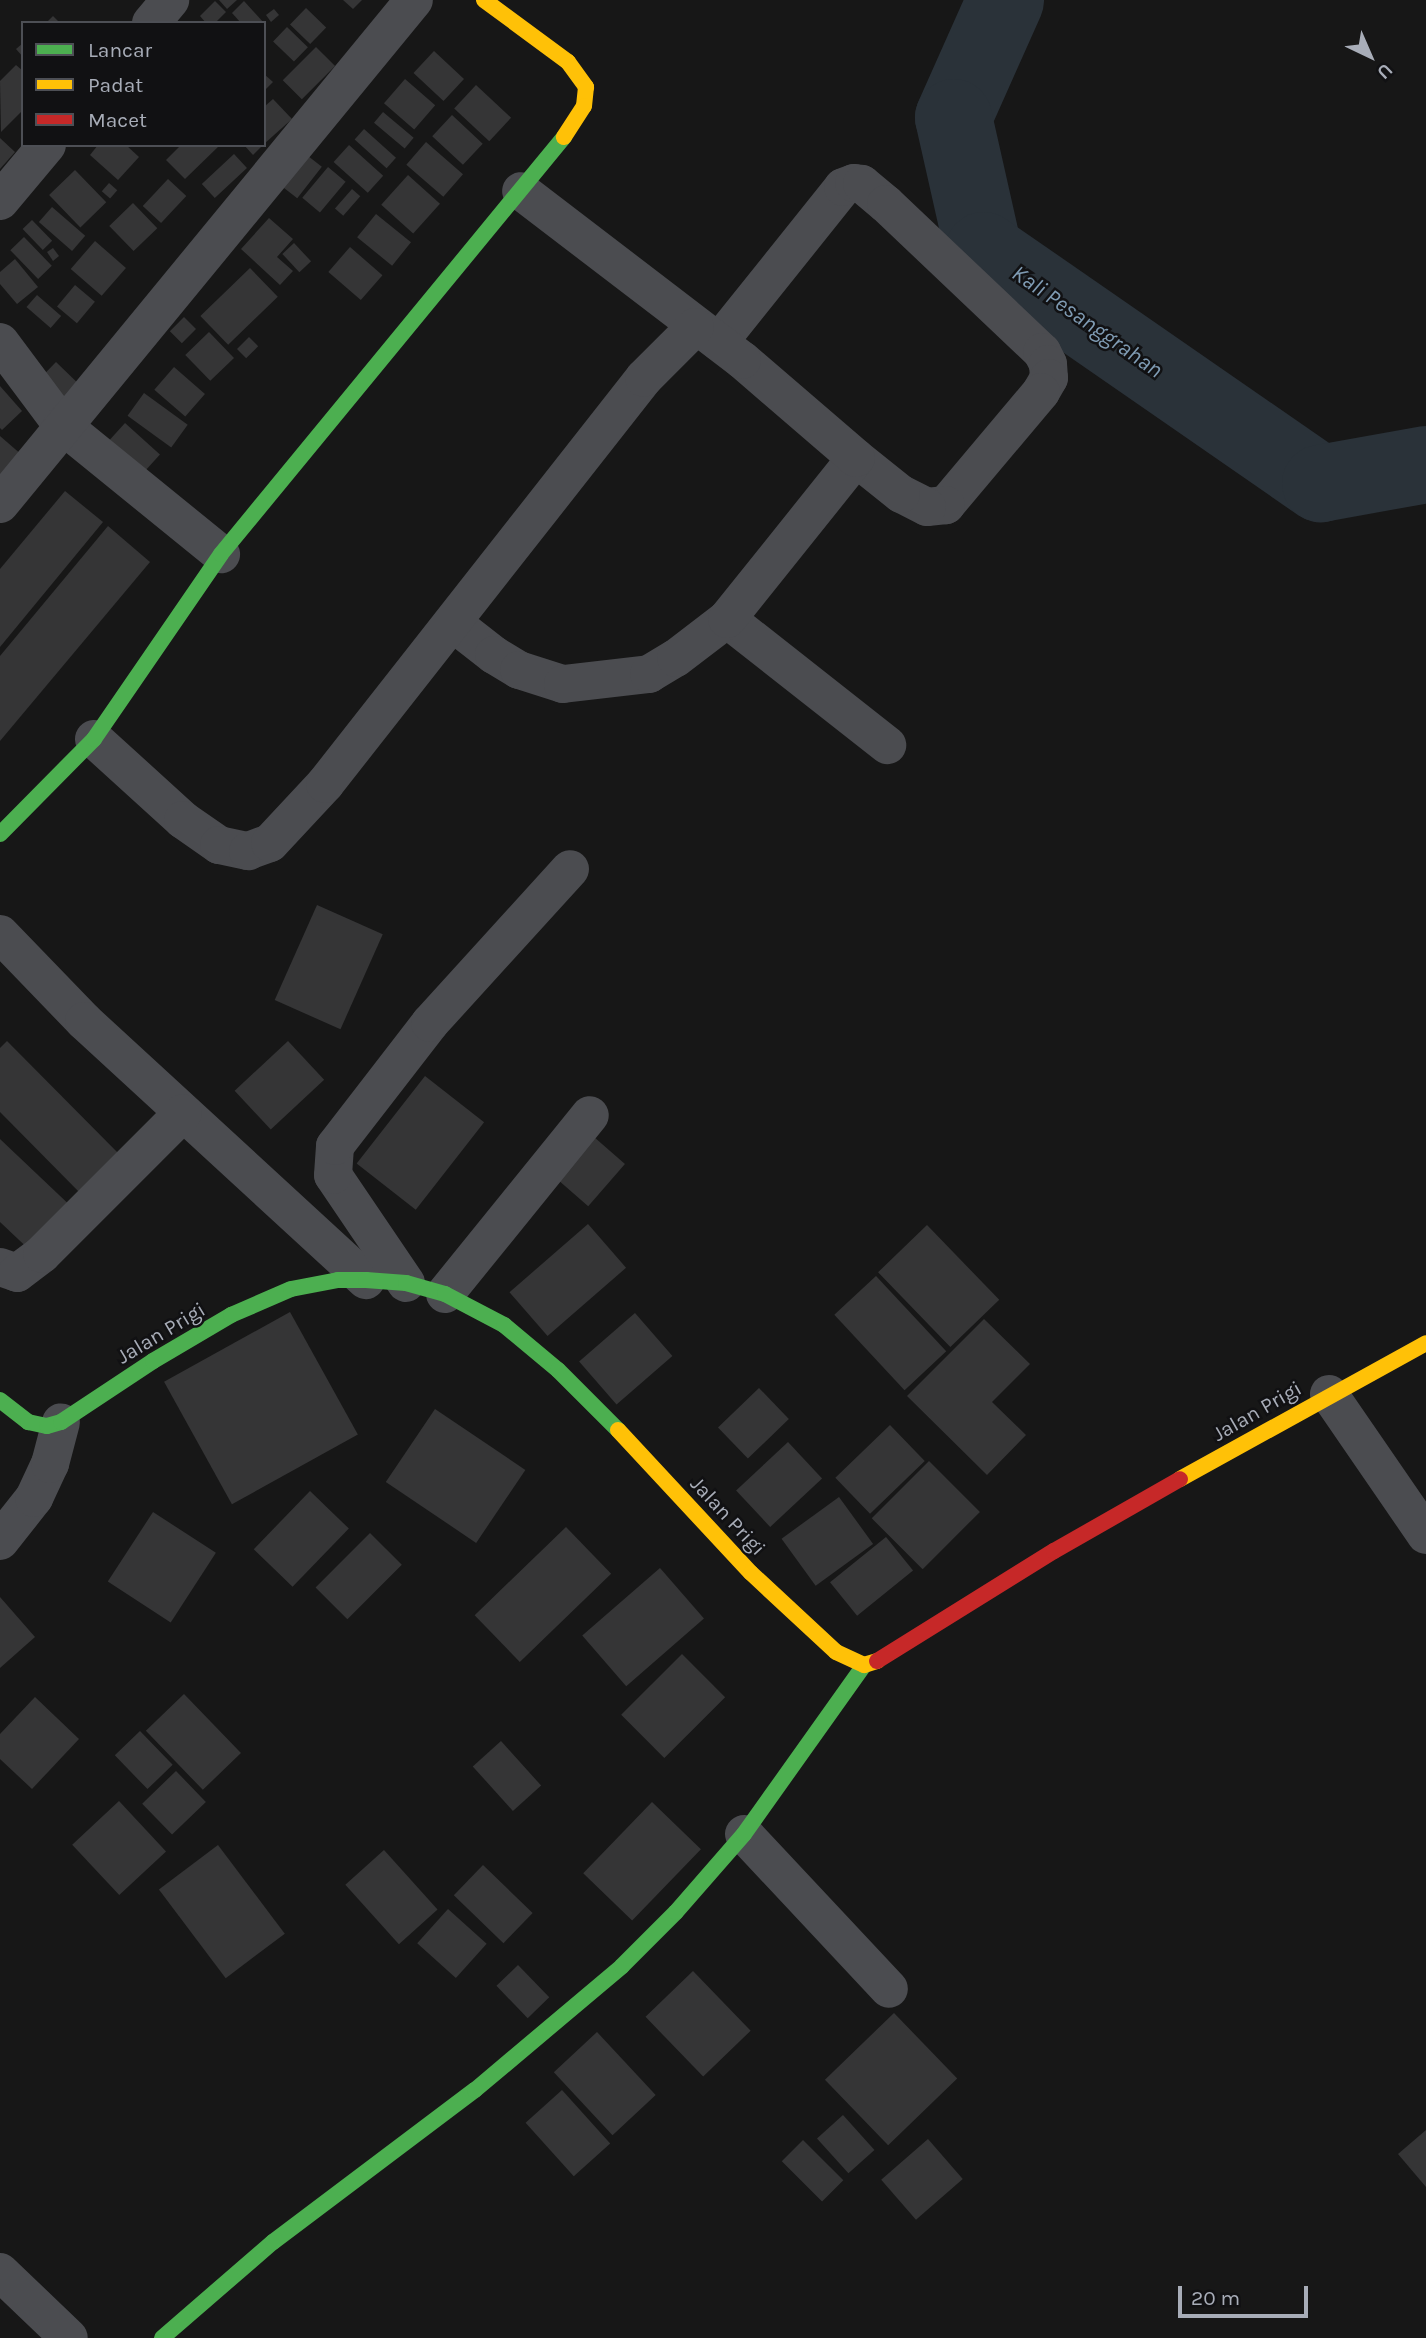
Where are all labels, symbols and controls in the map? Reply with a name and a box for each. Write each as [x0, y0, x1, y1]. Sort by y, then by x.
legend [21, 21, 266, 147]
north arrow [1335, 21, 1405, 91]
text: Lancar [88, 38, 152, 62]
text: U [1372, 59, 1397, 84]
text: Padat [88, 73, 143, 97]
text: Macet [88, 108, 147, 132]
water label: Kali Pesanggrahan [1006, 260, 1168, 384]
street label: Jalan Prigi [112, 1297, 210, 1369]
street label: Jalan Prigi [1208, 1375, 1306, 1447]
street label: Jalan Prigi [685, 1471, 771, 1561]
scale bar [1181, 2272, 1310, 2316]
text: 20 m [1191, 2286, 1240, 2310]

